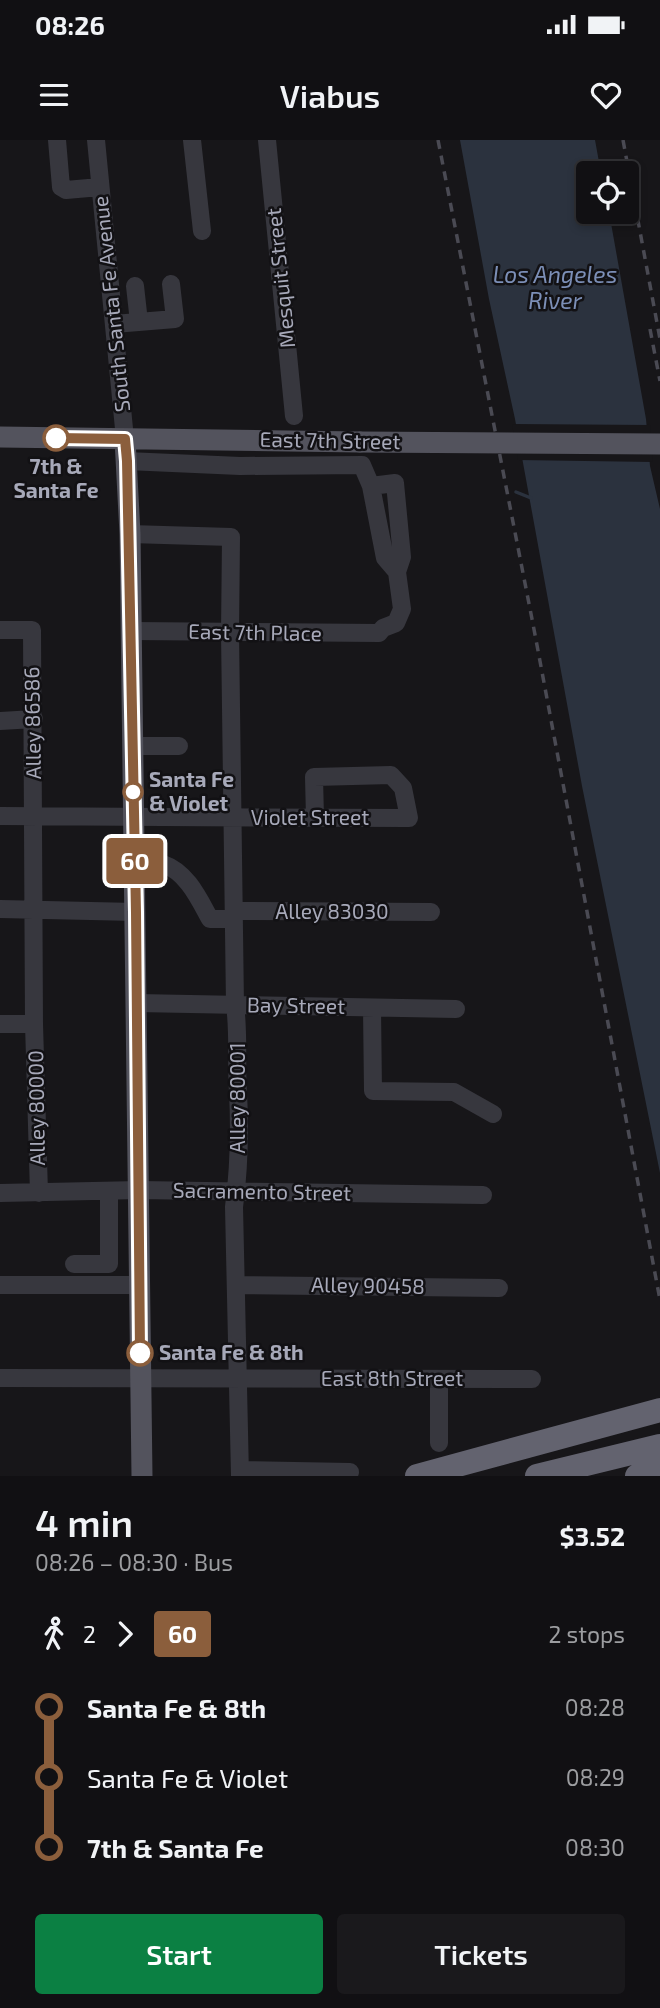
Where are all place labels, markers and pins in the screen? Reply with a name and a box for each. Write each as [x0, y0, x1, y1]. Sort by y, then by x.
marker: 7th & Santa Fe [43, 425, 69, 451]
place label: 7th & Santa Fe [13, 453, 99, 502]
place label: Santa Fe & Violet [149, 766, 234, 815]
marker: Santa Fe & Violet [123, 782, 143, 802]
place label: Santa Fe & 8th [159, 1339, 304, 1364]
marker: Santa Fe & 8th [127, 1340, 153, 1366]

